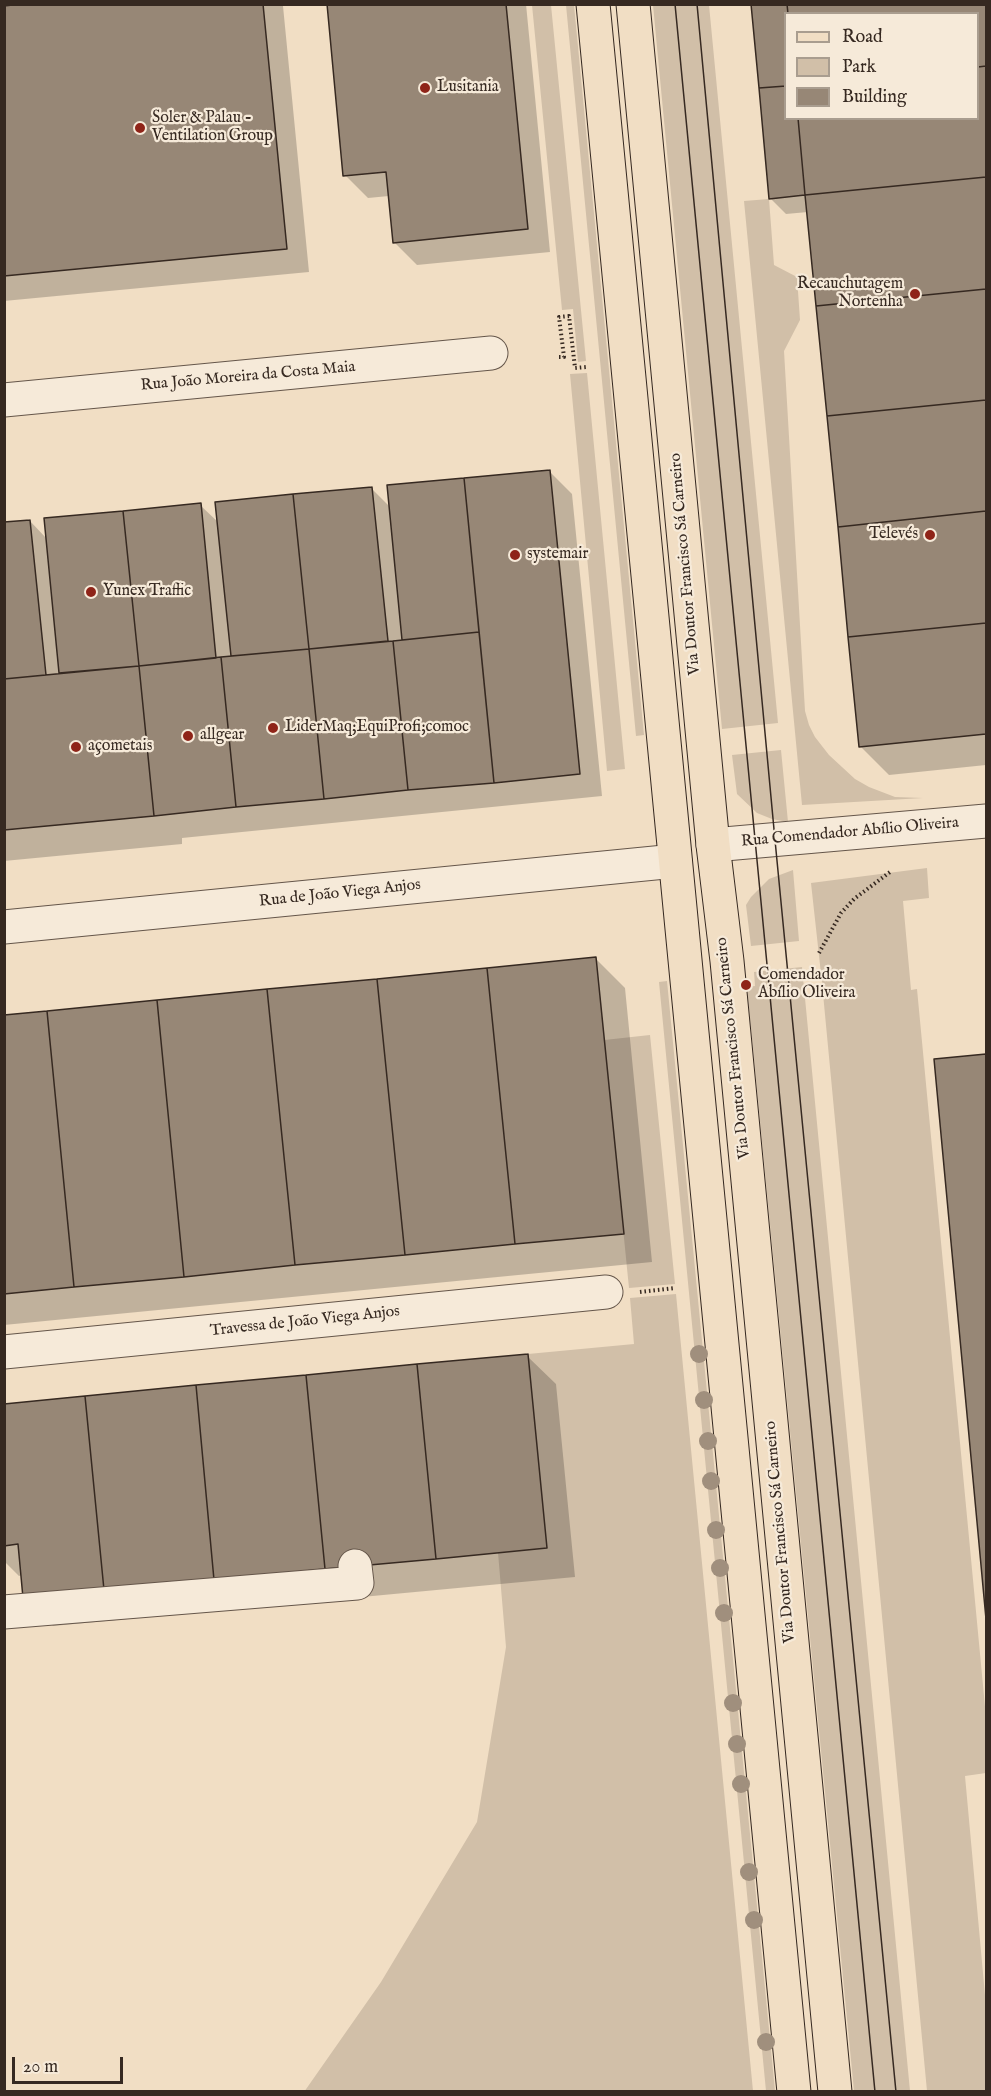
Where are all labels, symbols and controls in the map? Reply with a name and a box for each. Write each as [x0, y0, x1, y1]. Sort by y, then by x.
legend [784, 12, 979, 120]
text: Road [842, 26, 883, 49]
text: Park [842, 56, 876, 79]
place label: Lusitania [437, 78, 499, 98]
marker: Lusitania [418, 81, 432, 95]
text: Building [842, 86, 907, 109]
place label: Soler & Palau - Ventilation Group [152, 109, 273, 147]
marker: Soler & Palau - Ventilation Group [133, 121, 147, 135]
place label: Recauchutagem Nortenha [797, 275, 903, 313]
marker: Recauchutagem Nortenha [908, 287, 922, 301]
street label: Rua João Moreira da Costa Maia [140, 358, 356, 396]
street label: Via Doutor Francisco Sá Carneiro [667, 452, 705, 676]
place label: Televés [869, 525, 918, 545]
marker: Televés [923, 528, 937, 542]
place label: systemair [527, 545, 588, 565]
marker: systemair [508, 548, 522, 562]
place label: Yunex Traffic [103, 582, 191, 602]
marker: Yunex Traffic [84, 585, 98, 599]
place label: LiderMaq;EquiProfi;comoc [285, 718, 469, 738]
marker: LiderMaq;EquiProfi;comoc [266, 721, 280, 735]
place label: allgear [200, 726, 244, 746]
marker: allgear [181, 729, 195, 743]
place label: açometais [88, 737, 152, 757]
marker: açometais [69, 740, 83, 754]
street label: Rua Comendador Abílio Oliveira [740, 814, 960, 852]
street label: Rua de João Viega Anjos [258, 876, 422, 912]
street label: Via Doutor Francisco Sá Carneiro [713, 936, 755, 1160]
place label: Comendador Abílio Oliveira [758, 966, 856, 1004]
marker: Comendador Abílio Oliveira [739, 978, 753, 992]
street label: Travessa de João Viega Anjos [209, 1302, 401, 1342]
street label: Via Doutor Francisco Sá Carneiro [762, 1420, 800, 1644]
scale bar [15, 2045, 126, 2083]
text: 20 m [23, 2056, 58, 2079]

